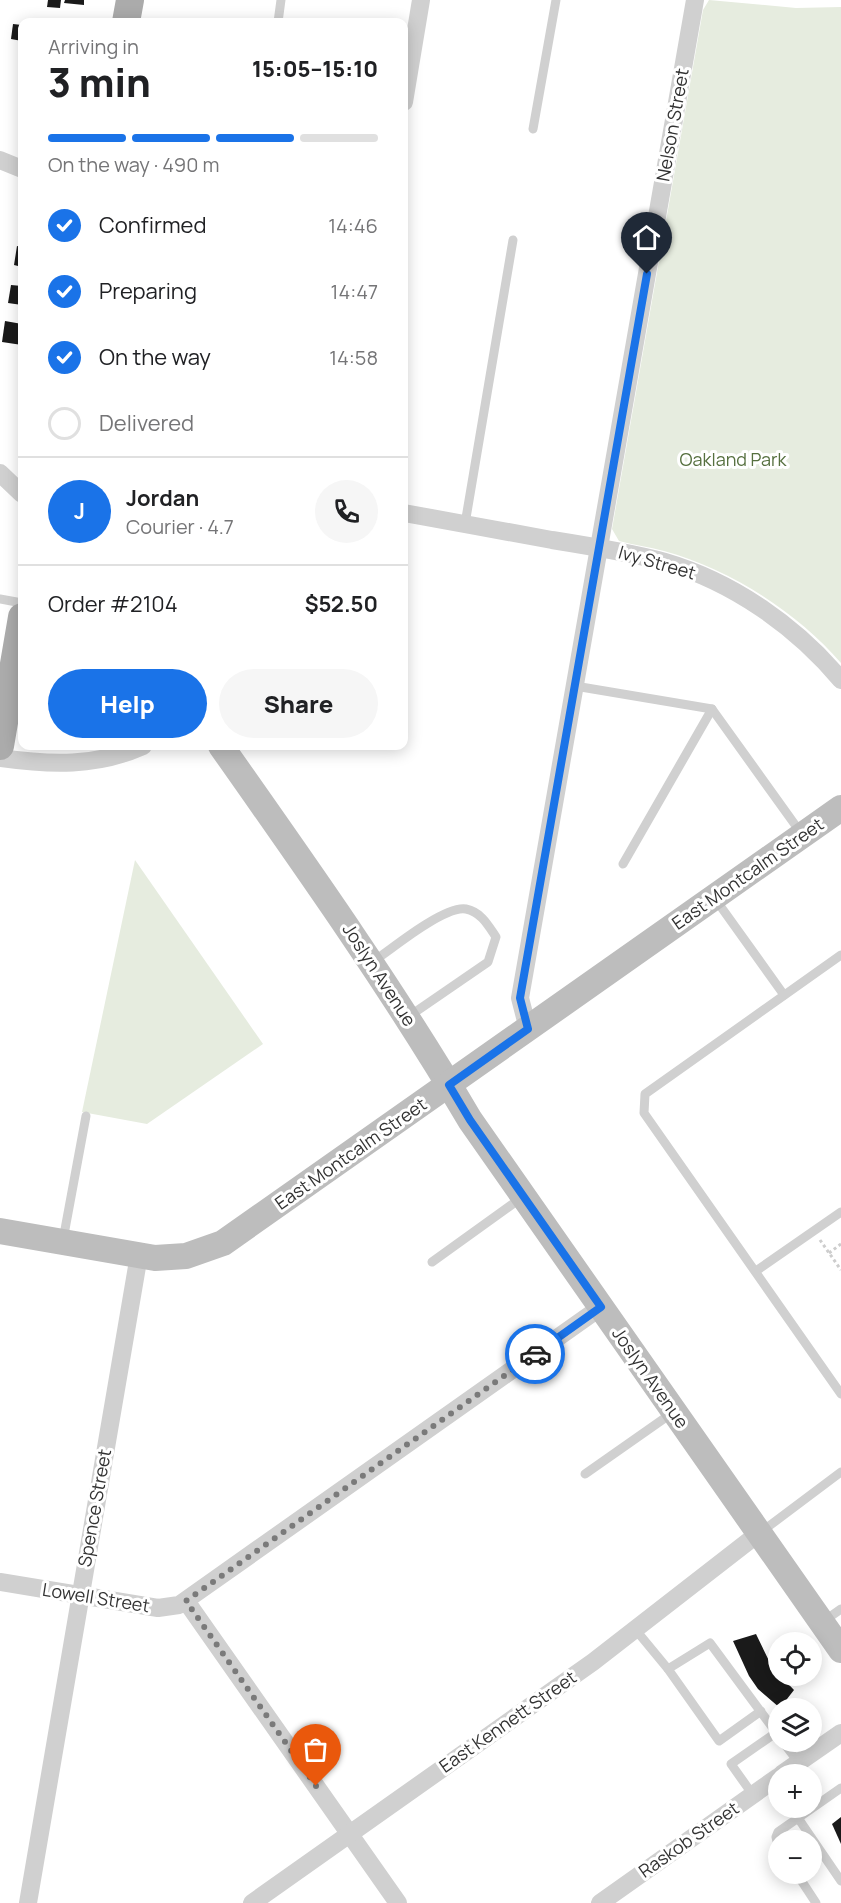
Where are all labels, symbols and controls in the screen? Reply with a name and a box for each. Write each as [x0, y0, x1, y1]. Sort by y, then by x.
text: Arriving in [48, 33, 139, 60]
text: 15:05–15:10 [252, 54, 378, 84]
text: 3 min [48, 55, 151, 109]
street label: Nelson Street [650, 66, 694, 183]
text: On the way · 490 m [48, 151, 219, 178]
icon: check [48, 209, 81, 242]
text: Confirmed [99, 210, 207, 240]
text: 14:46 [328, 212, 378, 239]
pin [621, 212, 672, 274]
icon: home [630, 221, 663, 254]
icon: check [48, 275, 81, 308]
text: Preparing [99, 276, 197, 306]
text: 14:47 [331, 278, 378, 305]
icon: check [48, 341, 81, 374]
text: On the way [99, 342, 211, 372]
text: 14:58 [329, 344, 378, 371]
text: Delivered [99, 408, 194, 438]
park label: Oakland Park [680, 447, 788, 471]
button: phone [315, 480, 378, 543]
text: Jordan [126, 483, 199, 513]
text: J [74, 496, 85, 526]
text: Courier · 4.7 [126, 513, 234, 540]
street label: Ivy Street [616, 540, 699, 584]
text: Order #2104 [48, 589, 178, 619]
text: $52.50 [305, 589, 378, 619]
button: Help [48, 669, 207, 738]
button: Share [219, 669, 378, 738]
street label: East Montcalm Street [667, 812, 828, 935]
street label: Joslyn Avenue [338, 918, 422, 1030]
street label: East Montcalm Street [270, 1092, 431, 1215]
street label: Joslyn Avenue [607, 1322, 694, 1433]
courier [505, 1324, 565, 1384]
icon: car [519, 1338, 552, 1371]
street label: Spence Street [72, 1447, 116, 1569]
street label: Lowell Street [41, 1577, 152, 1617]
map controls [768, 1632, 822, 1884]
button: locate [768, 1632, 822, 1686]
street label: East Kennett Street [434, 1665, 581, 1778]
button: layers [768, 1698, 822, 1752]
pin [290, 1724, 341, 1786]
icon: bag [299, 1733, 332, 1766]
button: + [768, 1764, 822, 1818]
street label: Raskob Street [633, 1796, 743, 1883]
button: − [768, 1830, 822, 1884]

